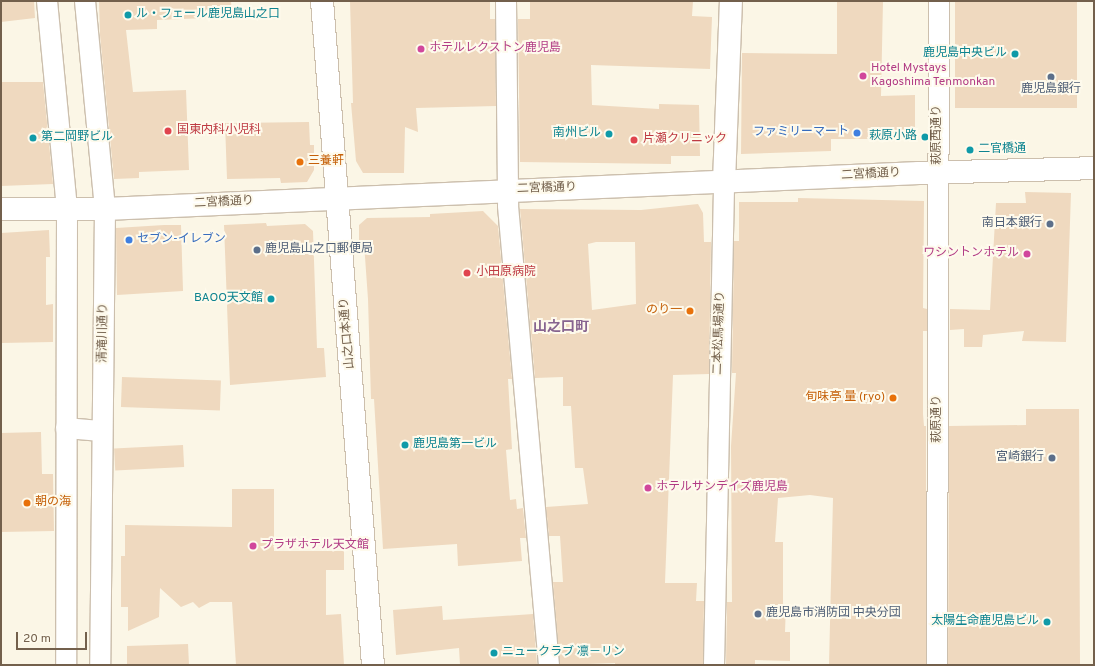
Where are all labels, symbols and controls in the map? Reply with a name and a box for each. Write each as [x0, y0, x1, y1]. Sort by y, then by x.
place label: ル・フェール鹿児島山之口 [136, 8, 280, 22]
marker: ル・フェール鹿児島山之口 [123, 10, 133, 20]
place label: ホテルレクストン鹿児島 [429, 42, 561, 56]
marker: ホテルレクストン鹿児島 [416, 44, 426, 54]
place label: 鹿児島中央ビル [923, 47, 1007, 61]
marker: 鹿児島中央ビル [1010, 49, 1020, 59]
place label: Hotel Mystays Kagoshima Tenmonkan [871, 62, 996, 90]
marker: Hotel Mystays Kagoshima Tenmonkan [858, 71, 868, 81]
marker: 鹿児島銀行 [1046, 72, 1056, 82]
place label: 鹿児島銀行 [1021, 83, 1081, 97]
street label: 萩原西通り [931, 105, 945, 165]
place label: 国東内科小児科 [177, 124, 261, 138]
marker: 国東内科小児科 [162, 125, 174, 137]
place label: ファミリーマート [753, 126, 849, 140]
place label: 南州ビル [553, 127, 601, 141]
marker: ファミリーマート [852, 128, 862, 138]
marker: 南州ビル [604, 129, 614, 139]
place label: 萩原小路 [869, 130, 917, 144]
place label: 第二岡野ビル [41, 131, 113, 145]
marker: 萩原小路 [920, 132, 930, 142]
marker: 第二岡野ビル [28, 133, 38, 143]
place label: 片瀬クリニック [643, 133, 727, 147]
marker: 片瀬クリニック [628, 134, 640, 146]
place label: 二官橋通 [978, 143, 1026, 157]
marker: 二官橋通 [965, 145, 975, 155]
place label: 三養軒 [308, 155, 344, 169]
marker: 三養軒 [295, 157, 305, 167]
street label: 二宮橋通り [841, 166, 901, 184]
street label: 二宮橋通り [517, 181, 577, 197]
street label: 二宮橋通り [194, 194, 254, 212]
place label: 南日本銀行 [982, 217, 1042, 231]
marker: 南日本銀行 [1045, 219, 1055, 229]
place label: セブン-イレブン [137, 233, 226, 247]
marker: セブン-イレブン [124, 235, 134, 245]
place label: 鹿児島山之口郵便局 [265, 243, 373, 257]
marker: 鹿児島山之口郵便局 [252, 245, 262, 255]
place label: ワシントンホテル [923, 247, 1019, 261]
marker: ワシントンホテル [1022, 249, 1032, 259]
place label: 小田原病院 [476, 266, 536, 280]
marker: 小田原病院 [461, 267, 473, 279]
street label: 二本松馬場通り [711, 291, 729, 375]
place label: BAOO天文館 [194, 292, 263, 306]
marker: BAOO天文館 [266, 294, 276, 304]
street label: 山之口本通り [338, 297, 358, 369]
street label: 清滝川通り [96, 303, 112, 363]
place label: のり一 [646, 304, 682, 318]
marker: のり一 [685, 306, 695, 316]
district label: 山之口町 [533, 320, 589, 336]
place label: 旬味亭 量 (ryo) [806, 391, 885, 405]
marker: 旬味亭 量 (ryo) [888, 393, 898, 403]
street label: 萩原通り [931, 395, 945, 443]
place label: 鹿児島第一ビル [413, 438, 497, 452]
marker: 鹿児島第一ビル [400, 440, 410, 450]
place label: 宮崎銀行 [996, 451, 1044, 465]
marker: 宮崎銀行 [1047, 453, 1057, 463]
place label: ホテルサンデイズ鹿児島 [656, 481, 788, 495]
marker: ホテルサンデイズ鹿児島 [643, 483, 653, 493]
place label: 朝の海 [35, 496, 71, 510]
marker: 朝の海 [22, 498, 32, 508]
place label: プラザホテル天文館 [261, 539, 369, 553]
marker: プラザホテル天文館 [248, 541, 258, 551]
place label: 鹿児島市消防団 中央分団 [766, 607, 901, 621]
marker: 鹿児島市消防団 中央分団 [753, 609, 763, 619]
place label: 太陽生命鹿児島ビル [931, 615, 1039, 629]
marker: 太陽生命鹿児島ビル [1042, 617, 1052, 627]
scale bar [18, 624, 89, 650]
text: 20 m [23, 631, 51, 647]
place label: ニュークラブ 凛－リン [502, 646, 625, 660]
marker: ニュークラブ 凛－リン [489, 648, 499, 658]

